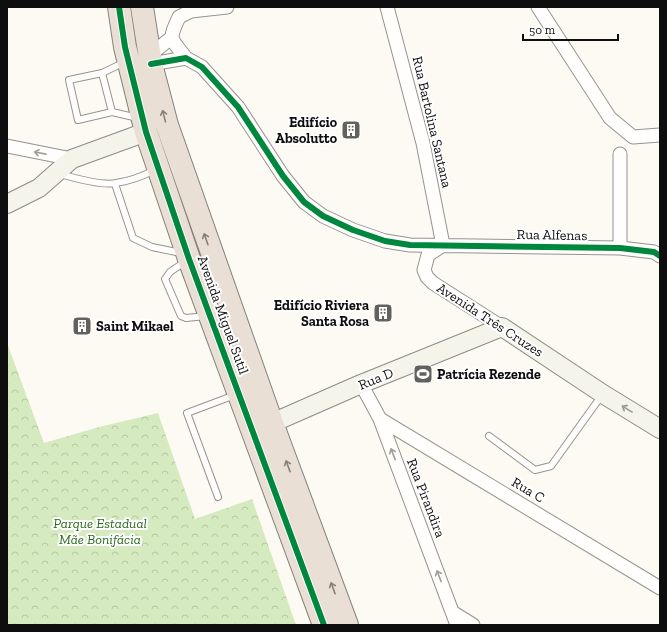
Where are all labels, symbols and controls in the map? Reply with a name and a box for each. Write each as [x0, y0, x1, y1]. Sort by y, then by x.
scale bar [523, 16, 618, 42]
text: 50 m [529, 23, 556, 37]
street label: Rua Bartolina Santana [409, 55, 455, 190]
one-way arrow [160, 110, 168, 123]
place label: Edifício Absolutto [275, 114, 338, 147]
building icon: Edifício Absolutto [340, 119, 362, 141]
one-way arrow [33, 148, 46, 156]
street label: Rua Alfenas [517, 226, 587, 244]
one-way arrow [202, 233, 210, 245]
street label: Avenida Miguel Sutil [194, 253, 252, 377]
street label: Avenida Três Cruzes [434, 279, 546, 361]
place label: Edifício Riviera Santa Rosa [274, 297, 369, 330]
building icon: Edifício Riviera Santa Rosa [372, 302, 394, 324]
building icon: Saint Mikael [71, 315, 93, 337]
place label: Saint Mikael [96, 318, 174, 335]
sports icon: Patrícia Rezende [412, 363, 434, 385]
street label: Rua D [356, 364, 396, 394]
place label: Patrícia Rezende [437, 366, 541, 383]
one-way arrow [621, 404, 633, 412]
one-way arrow [388, 449, 396, 461]
street label: Rua Pirandira [403, 456, 449, 540]
one-way arrow [284, 461, 292, 473]
street label: Rua C [508, 474, 548, 506]
park label: Parque Estadual Mãe Bonifácia [53, 515, 147, 548]
one-way arrow [434, 570, 442, 582]
one-way arrow [329, 583, 337, 595]

